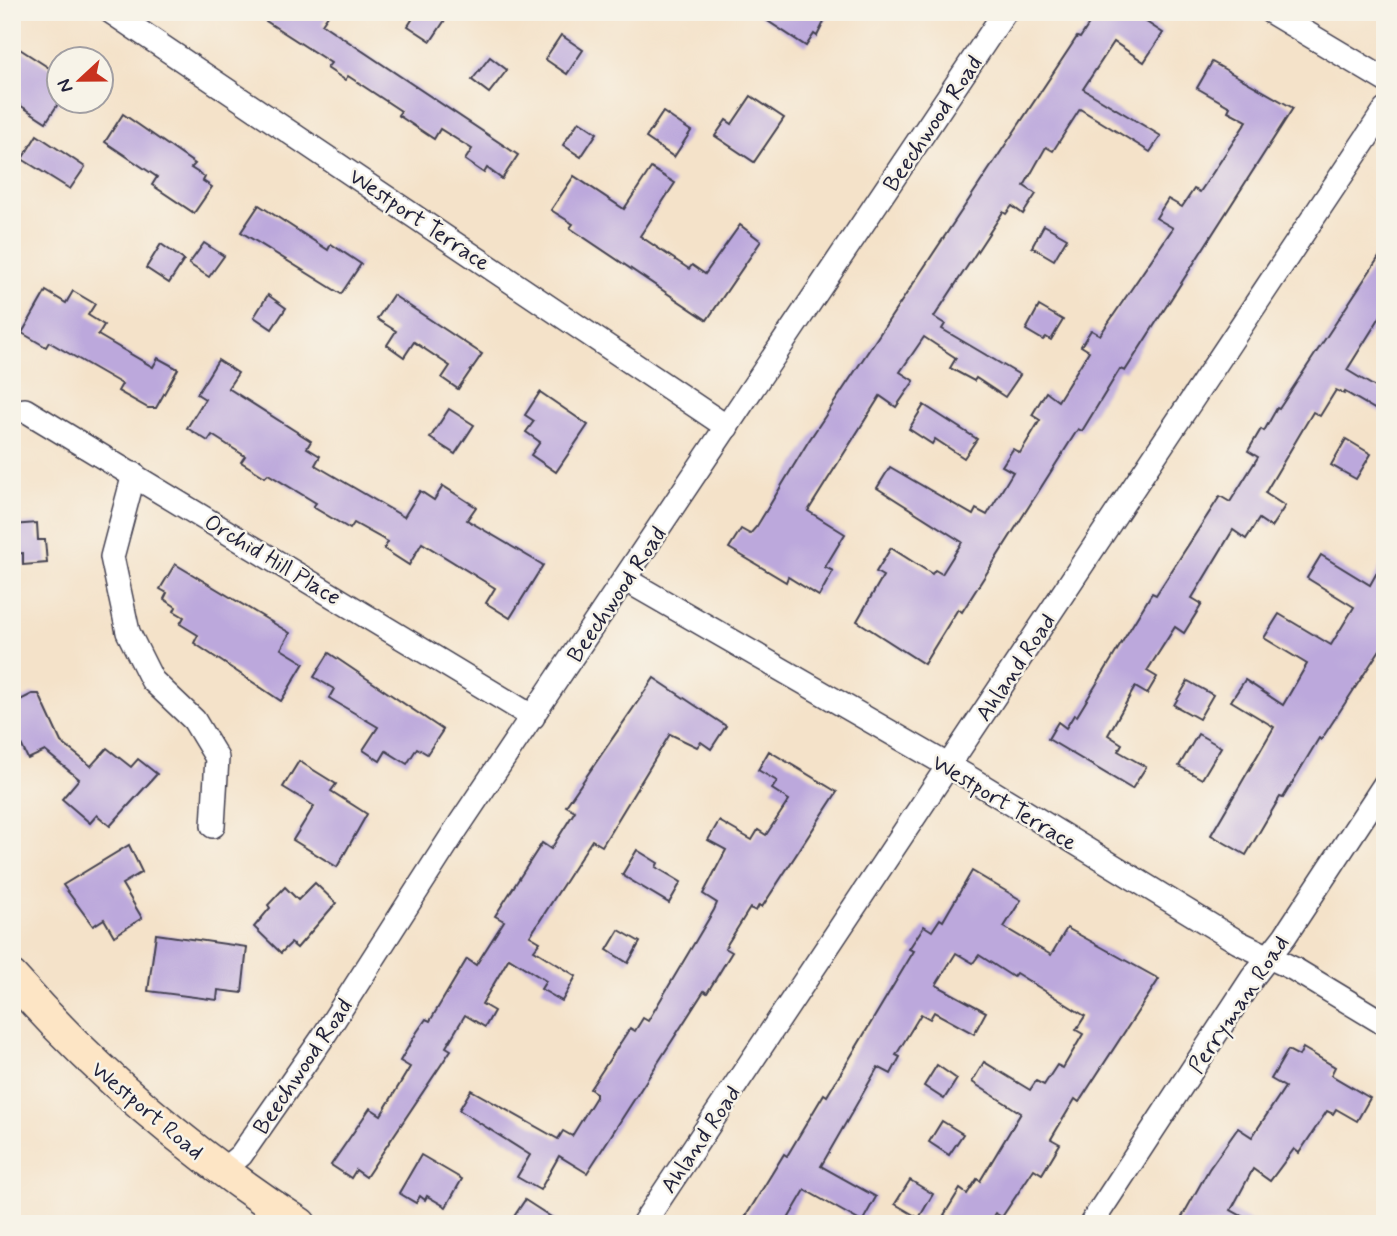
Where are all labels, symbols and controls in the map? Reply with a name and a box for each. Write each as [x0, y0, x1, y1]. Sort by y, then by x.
north arrow [46, 46, 116, 116]
street label: Beechwood Road [877, 50, 990, 198]
text: N [52, 75, 80, 96]
street label: Westport Terrace [342, 162, 496, 279]
street label: Orchid Hill Place [198, 508, 346, 613]
street label: Beechwood Road [561, 521, 674, 669]
street label: Ahland Road [970, 608, 1064, 728]
street label: Westport Terrace [926, 749, 1082, 859]
street label: Perryman Road [1182, 930, 1297, 1080]
street label: Beechwood Road [247, 993, 360, 1141]
street label: Westport Road [84, 1055, 210, 1168]
street label: Ahland Road [655, 1080, 749, 1200]

